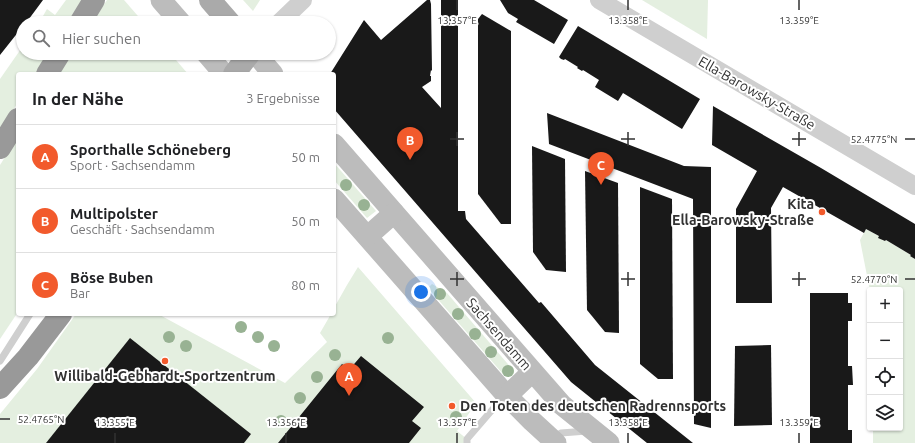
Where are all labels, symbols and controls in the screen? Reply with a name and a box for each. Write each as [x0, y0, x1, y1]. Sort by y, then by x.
text: 13.357°E [437, 15, 477, 26]
text: 13.358°E [608, 15, 648, 26]
text: 13.359°E [779, 15, 819, 26]
search box [16, 16, 336, 60]
icon: search [30, 27, 52, 49]
text: Hier suchen [62, 30, 141, 47]
street label: Ella-Barowsky-Straße [696, 53, 818, 133]
text: In der Nähe [32, 89, 124, 108]
text: 3 Ergebnisse [246, 91, 320, 105]
pin: B [397, 127, 423, 160]
text: 52.4775°N [851, 134, 897, 145]
text: Sporthalle Schöneberg [70, 141, 231, 158]
text: A [40, 150, 50, 164]
text: 50 m [291, 150, 320, 164]
pin: C [588, 152, 614, 185]
text: Sport · Sachsendamm [70, 158, 195, 172]
place label: Kita Ella-Barowsky-Straße [672, 196, 814, 228]
text: Multipolster [70, 205, 158, 222]
marker: Kita Ella-Barowsky-Straße [817, 207, 827, 217]
text: B [41, 214, 49, 228]
text: 50 m [291, 214, 320, 228]
text: Geschäft · Sachsendamm [70, 222, 215, 236]
text: Böse Buben [70, 269, 153, 286]
text: 52.4770°N [851, 274, 897, 285]
text: C [41, 278, 49, 292]
text: 80 m [291, 278, 320, 292]
your location [411, 282, 431, 302]
text: Bar [70, 286, 90, 300]
map controls [867, 287, 903, 431]
button: + [867, 287, 903, 323]
street label: Sachsendamm [463, 295, 535, 373]
button: − [867, 323, 903, 359]
marker: Willibald-Gebhardt-Sportzentrum [160, 356, 170, 366]
button: locate [867, 359, 903, 395]
pin: A [336, 363, 362, 396]
place label: Willibald-Gebhardt-Sportzentrum [54, 368, 276, 384]
button: layers [867, 395, 903, 431]
place label: Den Toten des deutschen Radrennsports [460, 398, 727, 414]
marker: Den Toten des deutschen Radrennsports [447, 401, 457, 411]
text: 52.4765°N [18, 414, 64, 425]
text: 13.355°E [95, 417, 135, 428]
text: 13.356°E [266, 417, 306, 428]
text: 13.357°E [437, 417, 477, 428]
text: 13.358°E [608, 417, 648, 428]
text: 13.359°E [779, 417, 819, 428]

